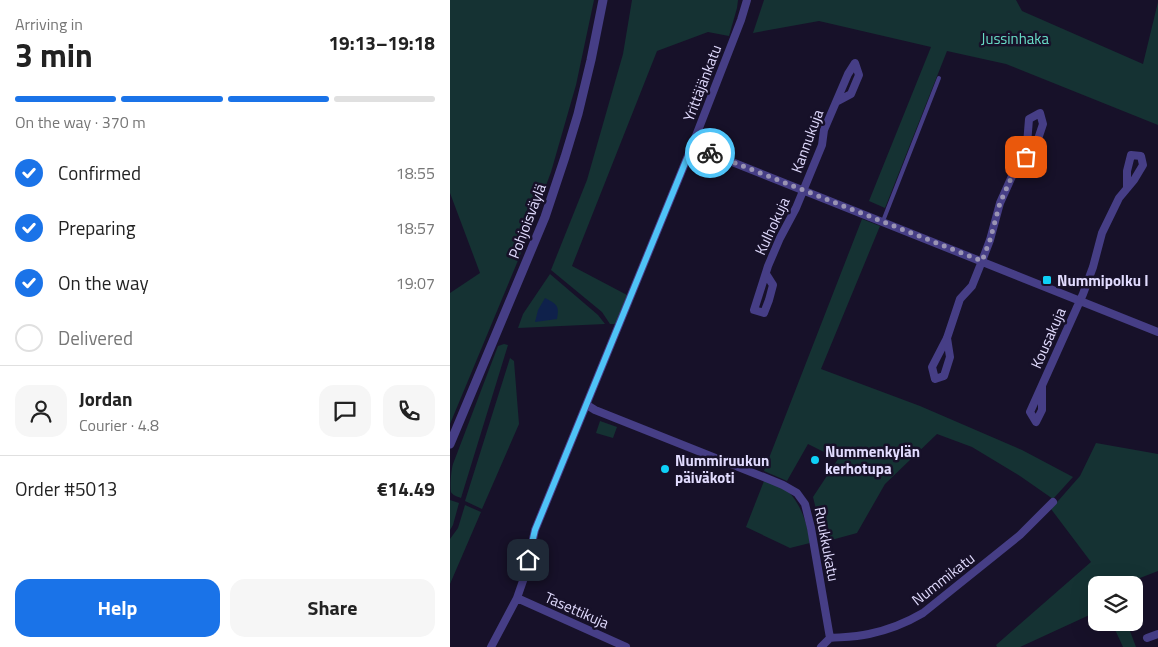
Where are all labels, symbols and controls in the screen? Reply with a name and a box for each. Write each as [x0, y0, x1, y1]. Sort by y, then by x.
text: Arriving in [15, 12, 83, 36]
park label: Jussinhaka [981, 27, 1049, 50]
text: 19:13–19:18 [328, 28, 435, 57]
text: 3 min [15, 31, 93, 79]
street label: Yrittäjänkatu [677, 41, 727, 125]
street label: Kannukuja [785, 106, 829, 176]
text: On the way · 370 m [15, 110, 146, 134]
courier [685, 128, 735, 178]
pin [1005, 136, 1047, 178]
icon: bike [696, 139, 724, 167]
icon: bag [1012, 143, 1040, 171]
text: Confirmed [58, 158, 141, 187]
icon: check [15, 159, 43, 187]
text: 18:55 [396, 161, 435, 185]
street label: Pohjoisväylä [502, 180, 552, 262]
street label: Kulhokuja [749, 193, 796, 259]
text: Preparing [58, 213, 135, 242]
icon: check [15, 214, 43, 242]
text: 18:57 [396, 216, 435, 240]
text: On the way [58, 268, 149, 297]
icon: check [15, 269, 43, 297]
place label: Nummipolku I [1057, 269, 1149, 292]
text: 19:07 [396, 271, 435, 295]
marker: Nummipolku I [1041, 274, 1053, 286]
street label: Kousakuja [1024, 303, 1072, 372]
text: Delivered [58, 323, 133, 352]
text: Jordan [79, 384, 132, 413]
button: person [15, 385, 67, 437]
button: chat [319, 385, 371, 437]
button: phone [383, 385, 435, 437]
text: Courier · 4.8 [79, 413, 159, 437]
place label: Nummenkylän kerhotupa [825, 440, 920, 480]
place label: Nummiruukun päiväkoti [675, 449, 769, 489]
marker: Nummenkylän kerhotupa [809, 454, 821, 466]
marker: Nummiruukun päiväkoti [659, 463, 671, 475]
text: Order #5013 [15, 474, 117, 503]
text: €14.49 [377, 474, 435, 503]
street label: Ruukkukatu [809, 505, 845, 583]
pin [507, 539, 549, 581]
icon: home [514, 546, 542, 574]
street label: Nummikatu [907, 547, 979, 611]
map controls [1088, 576, 1143, 631]
button: layers [1088, 576, 1143, 631]
button: Help [15, 579, 220, 637]
button: Share [230, 579, 435, 637]
street label: Tasettikuja [541, 586, 613, 635]

